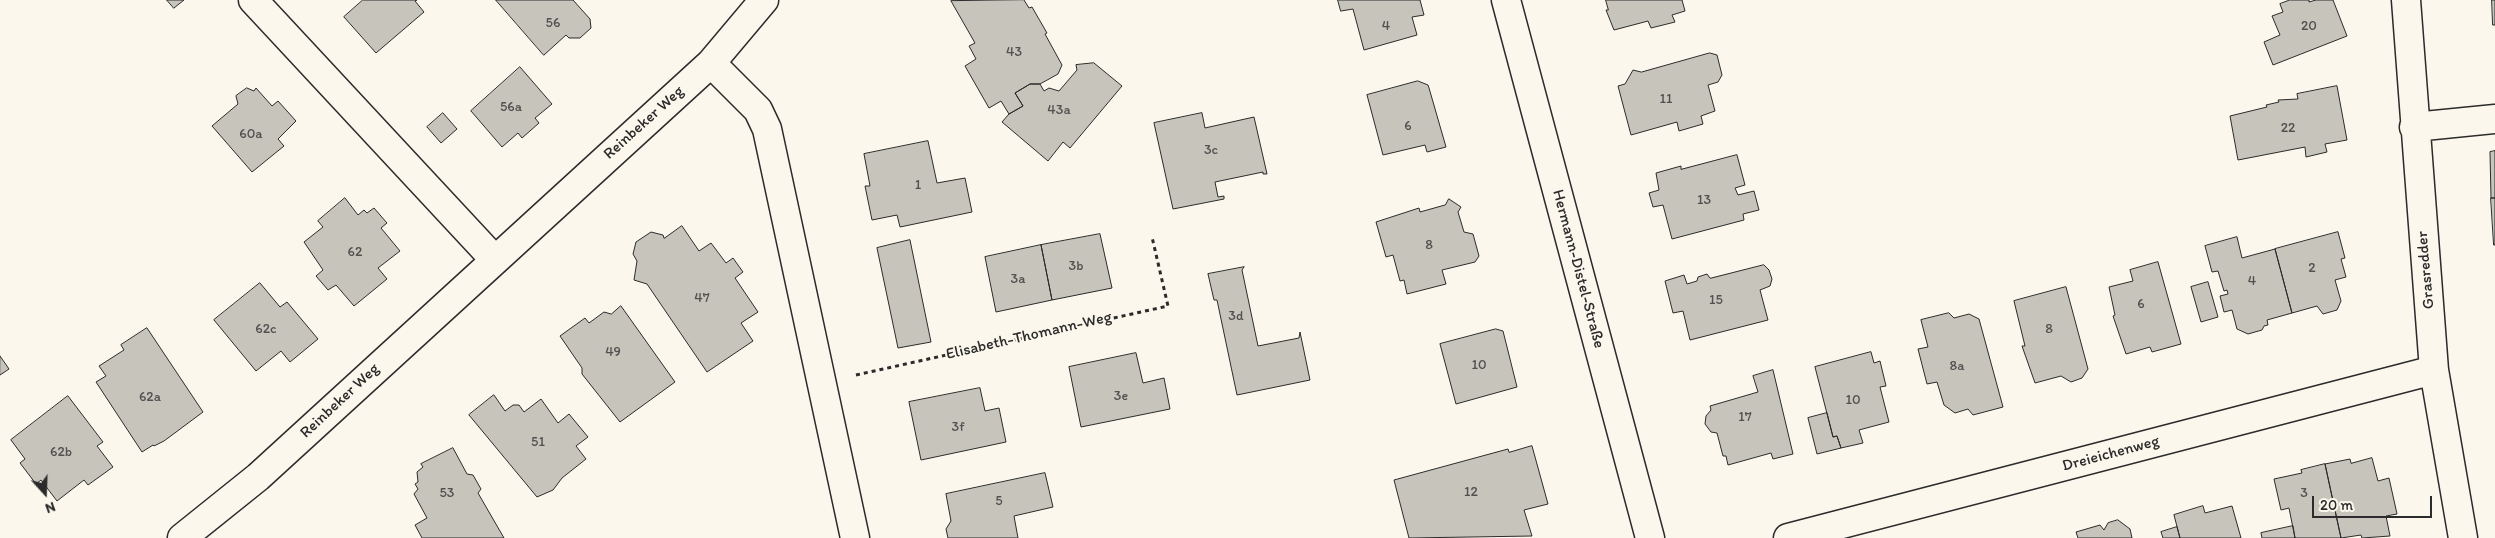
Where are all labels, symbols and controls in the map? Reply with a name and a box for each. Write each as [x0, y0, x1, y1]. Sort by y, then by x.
house number: 56 [546, 15, 560, 31]
house number: 4 [1382, 18, 1390, 34]
house number: 20 [2301, 18, 2317, 34]
house number: 43 [1006, 44, 1022, 60]
street label: Reinbeker Weg [600, 82, 688, 164]
house number: 11 [1660, 91, 1672, 107]
house number: 56a [500, 99, 522, 115]
house number: 43a [1047, 102, 1071, 118]
house number: 6 [1404, 118, 1412, 134]
house number: 22 [2281, 120, 2295, 136]
house number: 60a [239, 126, 263, 142]
house number: 3c [1204, 142, 1218, 158]
house number: 1 [915, 177, 921, 193]
street label: Hermann-Distel-Straße [1548, 188, 1608, 350]
house number: 13 [1697, 192, 1711, 208]
street label: Grasredder [2413, 230, 2439, 310]
house number: 8 [1425, 237, 1433, 253]
house number: 62 [348, 244, 362, 260]
house number: 3b [1069, 258, 1083, 274]
house number: 2 [2308, 260, 2316, 276]
house number: 3a [1011, 271, 1025, 287]
house number: 4 [2248, 273, 2256, 289]
house number: 47 [694, 290, 710, 306]
house number: 15 [1709, 292, 1723, 308]
house number: 6 [2137, 296, 2145, 312]
street label: Elisabeth-Thomann-Weg [944, 308, 1114, 364]
house number: 3d [1228, 308, 1244, 324]
house number: 62c [255, 321, 277, 337]
house number: 8 [2045, 321, 2053, 337]
house number: 49 [605, 344, 621, 360]
house number: 10 [1471, 357, 1487, 373]
house number: 8a [1950, 358, 1964, 374]
street label: Reinbeker Weg [296, 359, 384, 443]
house number: 3e [1114, 388, 1128, 404]
house number: 62a [139, 389, 161, 405]
house number: 10 [1845, 392, 1861, 408]
house number: 17 [1738, 409, 1752, 425]
house number: 3f [952, 419, 964, 435]
street label: Dreieichenweg [2060, 432, 2162, 476]
house number: 51 [531, 434, 545, 450]
house number: 62b [50, 444, 72, 460]
north arrow [20, 468, 70, 518]
house number: 12 [1464, 484, 1478, 500]
house number: 53 [440, 485, 454, 501]
house number: 3 [2300, 485, 2308, 501]
scale bar [2315, 486, 2435, 518]
house number: 5 [995, 493, 1003, 509]
text: 20 m [2320, 496, 2353, 514]
text: N [43, 498, 58, 517]

